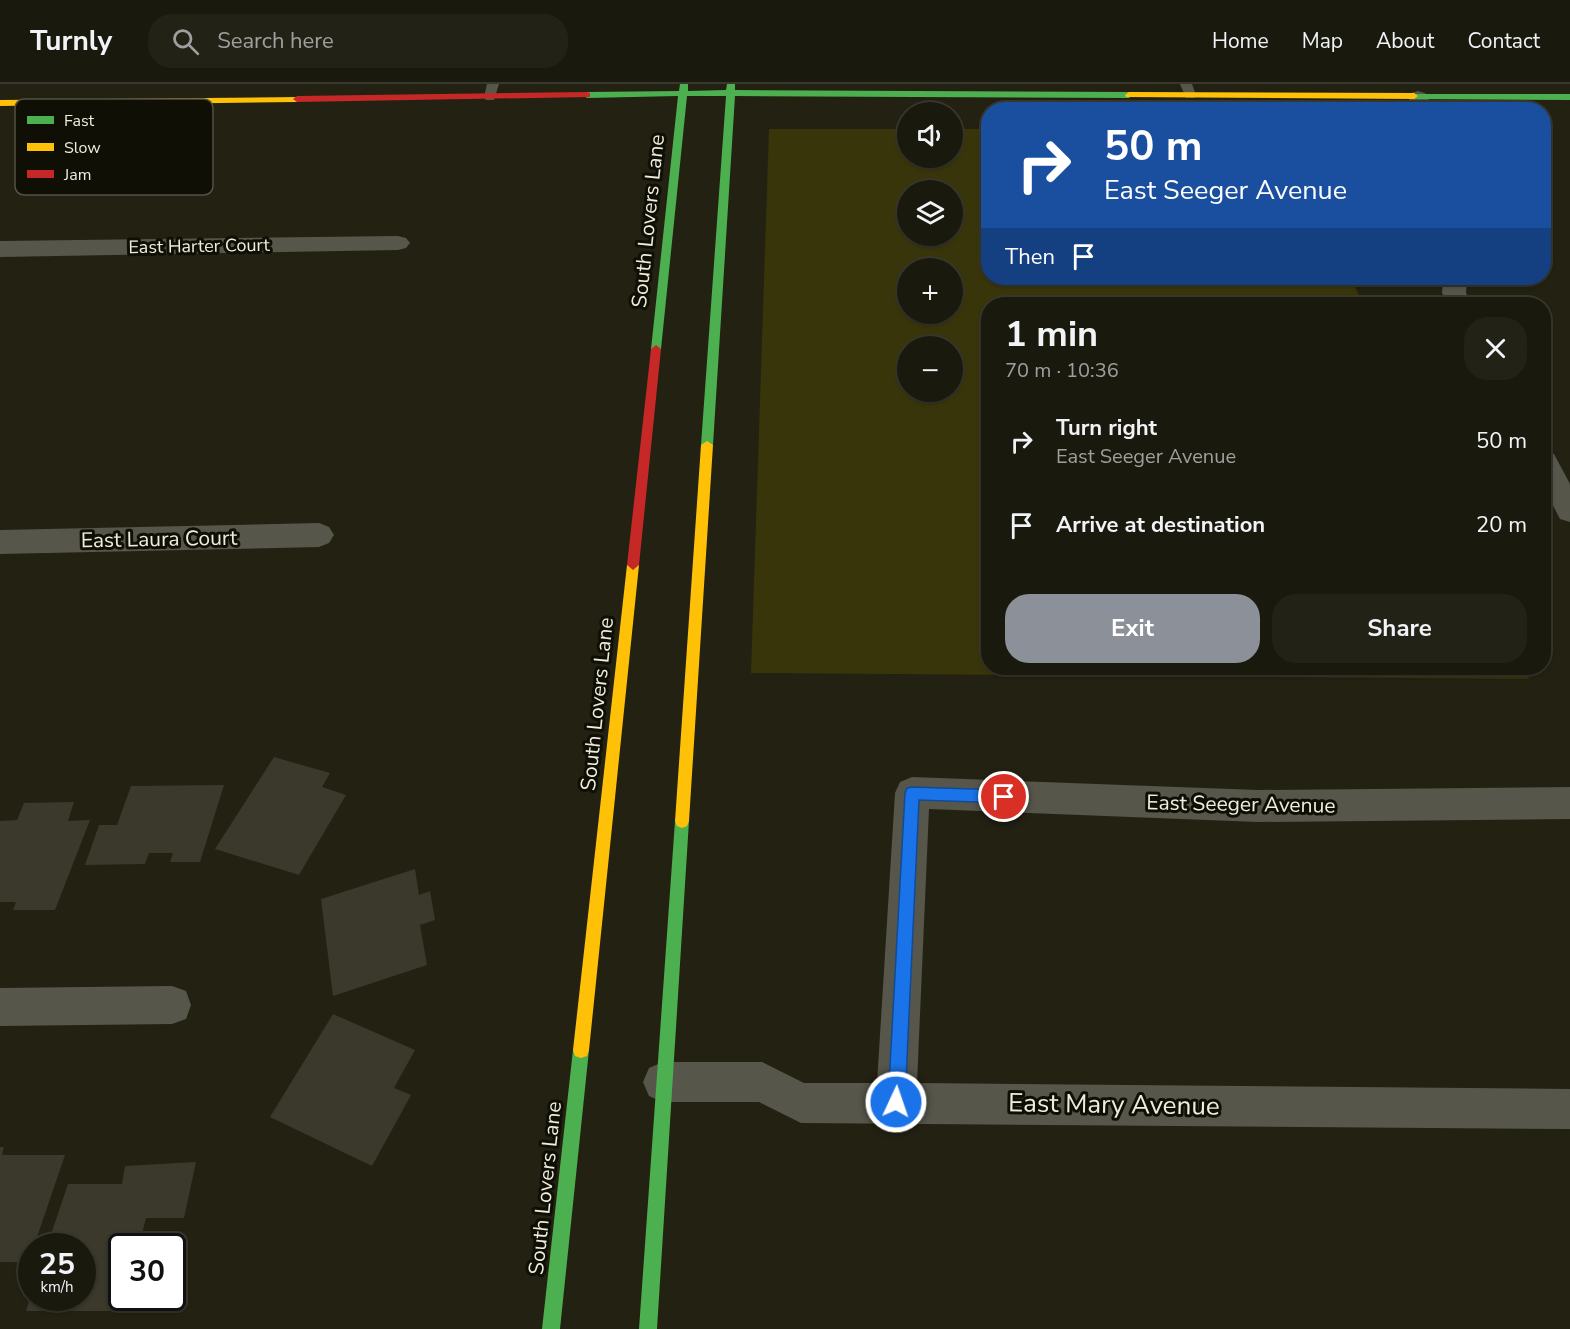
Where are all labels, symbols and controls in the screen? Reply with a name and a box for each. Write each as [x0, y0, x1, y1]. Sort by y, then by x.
search box [148, 14, 568, 68]
text: Turnly [30, 22, 112, 60]
icon: search [169, 25, 202, 58]
text: Search here [217, 26, 334, 56]
text: Home [1212, 27, 1269, 55]
text: Map [1302, 27, 1343, 55]
text: About [1376, 27, 1434, 55]
text: Contact [1467, 27, 1540, 55]
legend [15, 99, 213, 195]
map controls [897, 102, 963, 402]
button: sound [897, 102, 963, 168]
text: Fast [64, 110, 95, 132]
text: 50 m [1104, 118, 1203, 175]
icon: right [1005, 126, 1083, 204]
street label: South Lovers Lane [625, 133, 671, 309]
text: Slow [64, 137, 101, 159]
text: Jam [63, 164, 91, 186]
text: East Seeger Avenue [1104, 172, 1347, 209]
button: layers [897, 180, 963, 246]
street label: East Harter Court [128, 233, 271, 259]
icon: arrive [1067, 240, 1100, 273]
text: Then [1005, 242, 1055, 272]
button: + [897, 258, 963, 324]
text: 1 min [1005, 310, 1098, 359]
button: close [1464, 317, 1527, 380]
button: − [897, 336, 963, 402]
text: 70 m · 10:36 [1005, 357, 1119, 384]
text: Turn right [1056, 413, 1157, 443]
icon: right [1005, 425, 1038, 458]
text: 50 m [1476, 426, 1527, 456]
text: East Seeger Avenue [1056, 443, 1236, 470]
icon: arrive [1005, 509, 1038, 542]
text: Arrive at destination [1056, 510, 1265, 540]
text: 20 m [1476, 510, 1527, 540]
street label: East Laura Court [81, 524, 238, 554]
button: Exit [1005, 594, 1260, 663]
button: Share [1272, 594, 1527, 663]
street label: South Lovers Lane [574, 616, 620, 792]
pin [978, 771, 1029, 822]
icon: arrive [987, 780, 1020, 813]
street label: East Seeger Avenue [1146, 788, 1336, 820]
position arrow [864, 1070, 928, 1134]
street label: East Mary Avenue [1008, 1085, 1220, 1124]
street label: South Lovers Lane [522, 1100, 568, 1276]
speed limit sign: 30 [108, 1233, 186, 1311]
text: 25 [39, 1244, 75, 1285]
text: km/h [40, 1277, 74, 1297]

